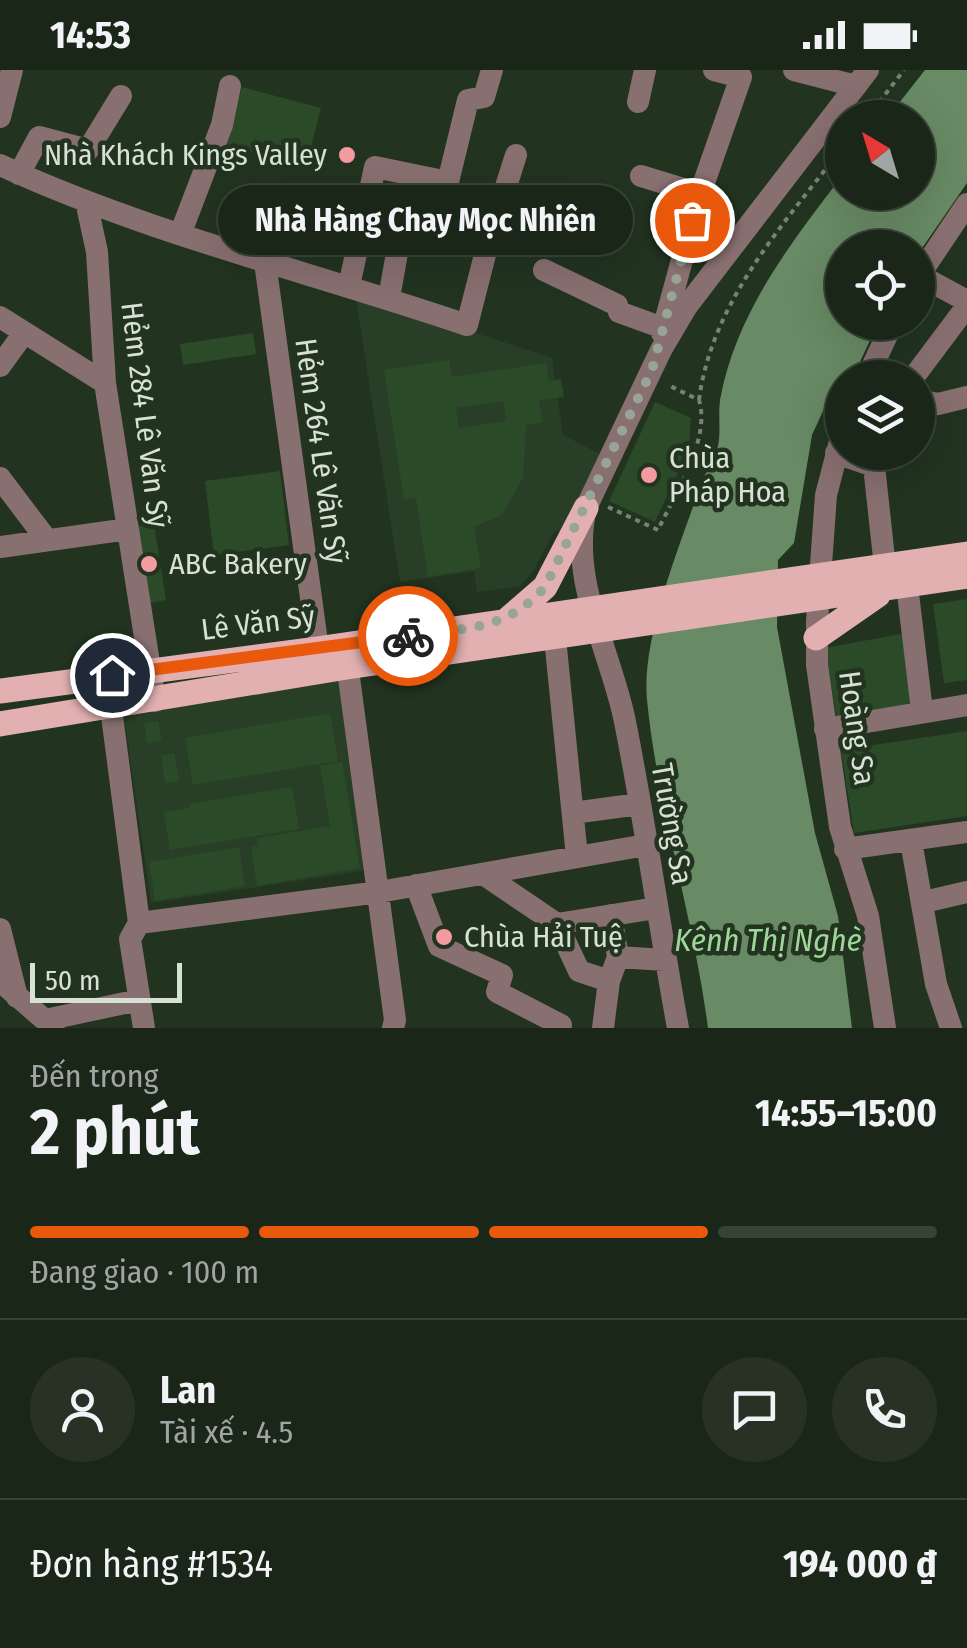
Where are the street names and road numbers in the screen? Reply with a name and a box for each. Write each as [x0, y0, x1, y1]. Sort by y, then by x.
street label: Hẻm 284 Lê Văn Sỹ [113, 300, 177, 530]
street label: Hẻm 264 Lê Văn Sỹ [287, 336, 355, 566]
street label: Lê Văn Sỹ [199, 598, 317, 648]
street label: Hoàng Sa [831, 669, 883, 787]
street label: Trường Sa [644, 761, 700, 887]

